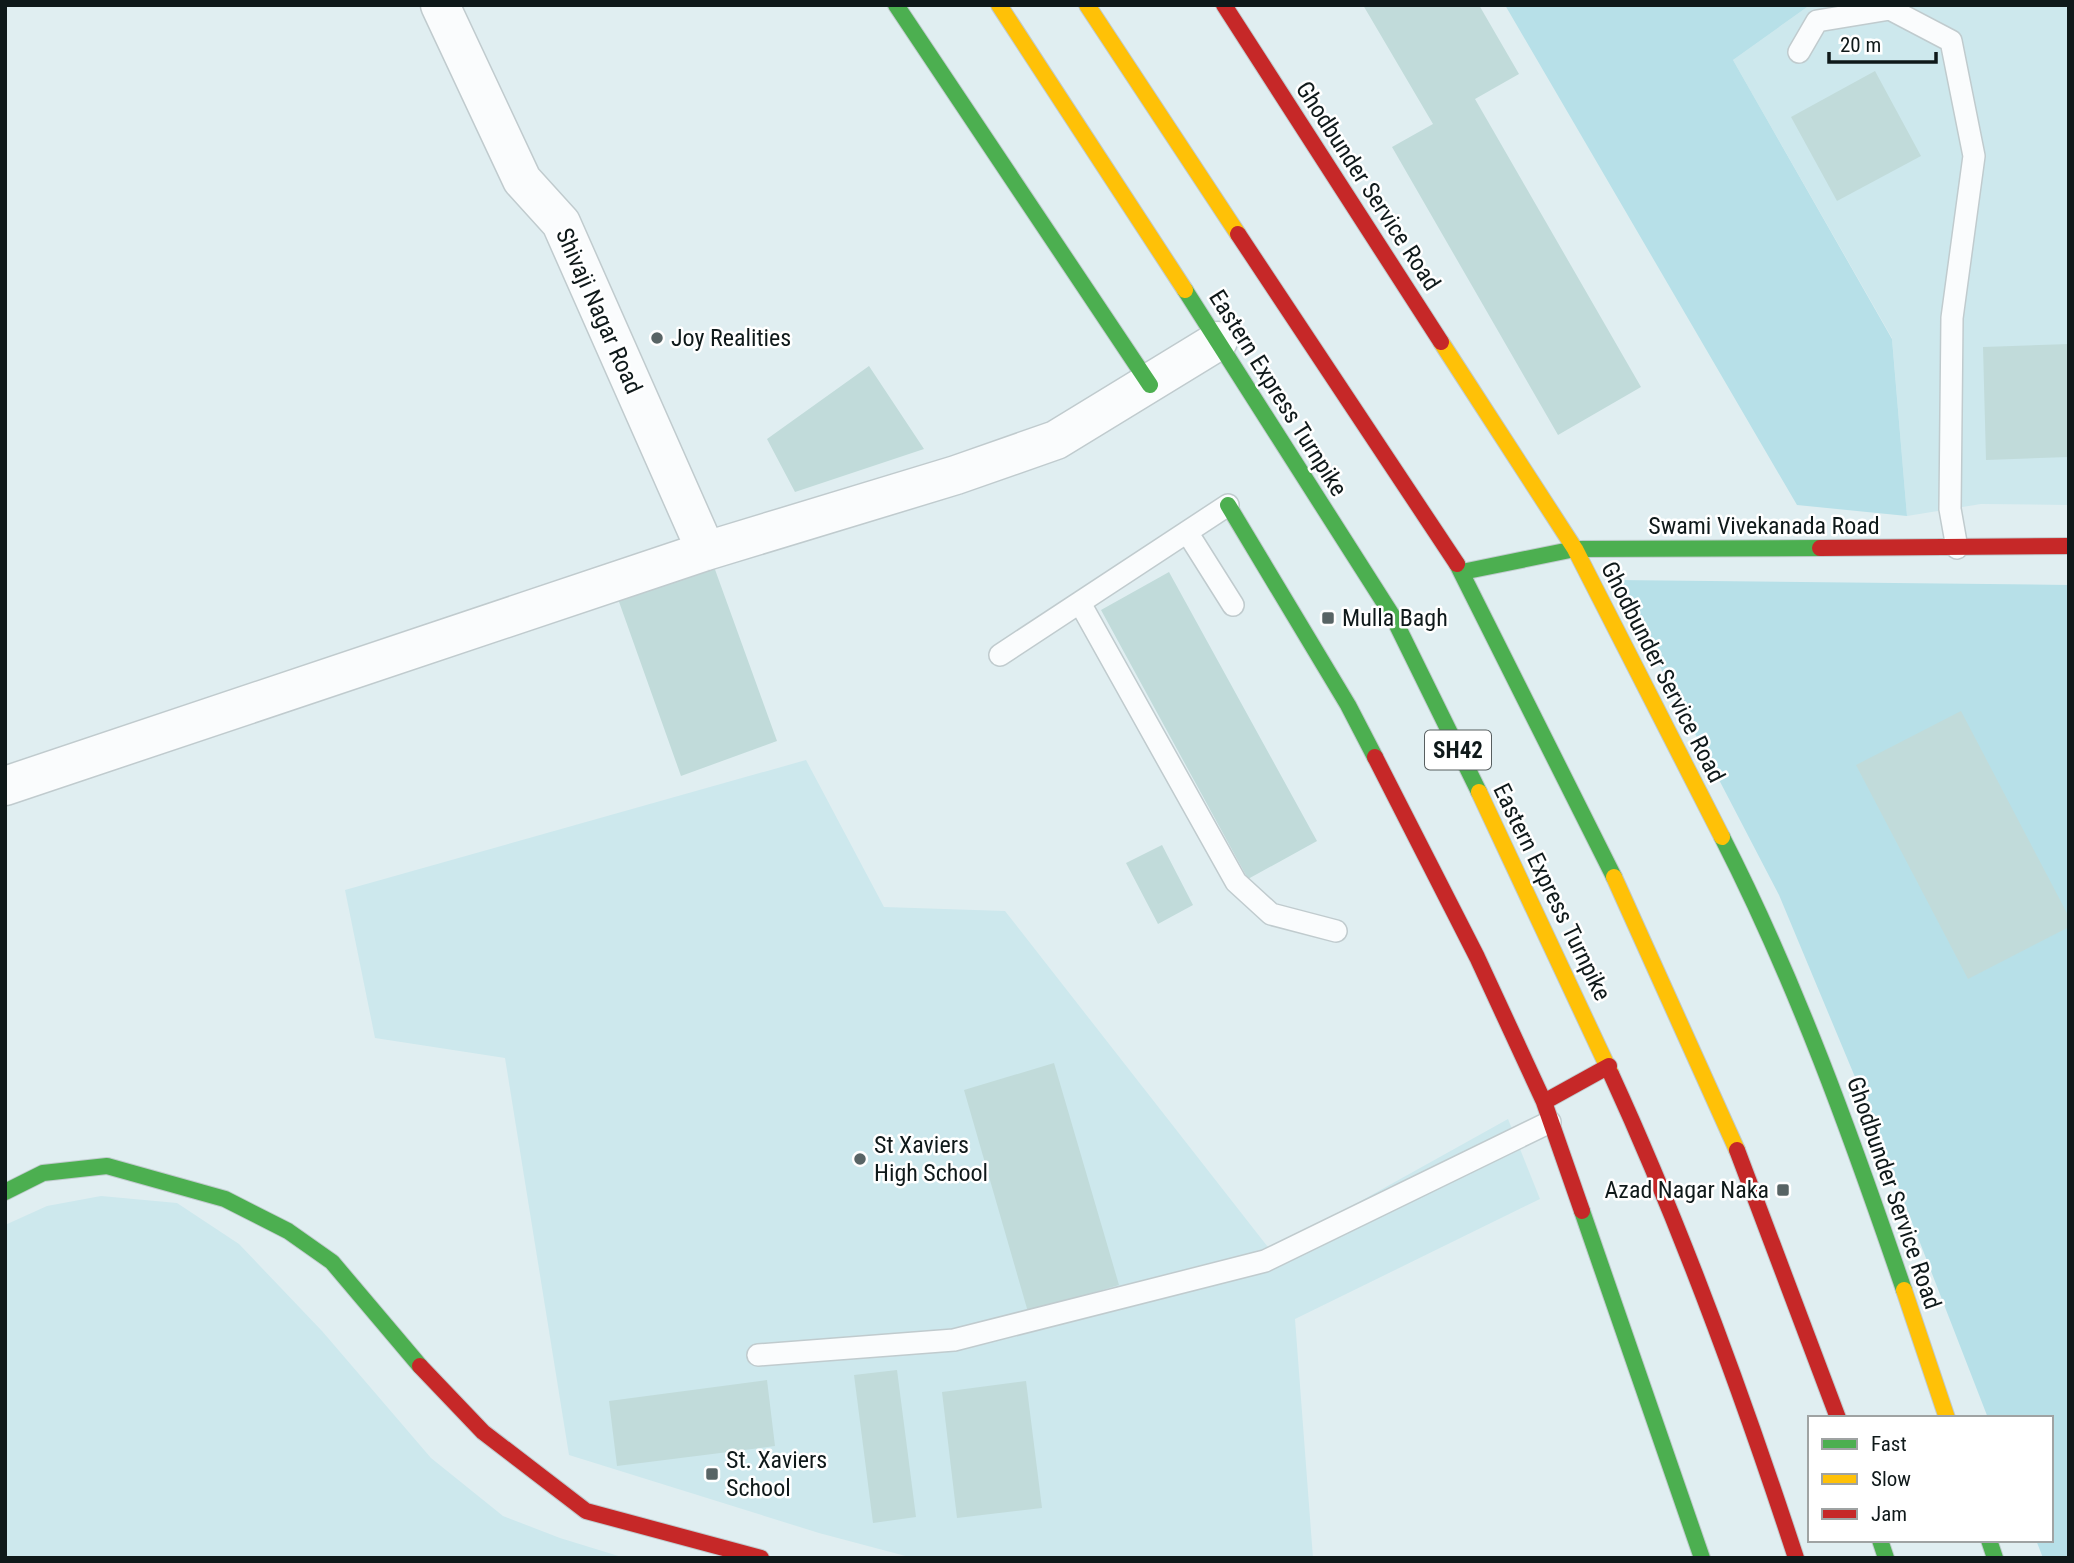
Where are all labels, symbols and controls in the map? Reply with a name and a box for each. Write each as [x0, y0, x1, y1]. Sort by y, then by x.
scale bar [1829, 21, 1936, 65]
text: 20 m [1840, 33, 1881, 57]
street label: Ghodbunder Service Road [1290, 76, 1446, 296]
street label: Shivaji Nagar Road [550, 224, 648, 398]
street label: Eastern Express Turnpike [1203, 285, 1353, 501]
place label: Joy Realities [671, 324, 791, 352]
marker: Joy Realities [649, 330, 665, 346]
street label: Swami Vivekanada Road [1648, 512, 1880, 540]
street label: Ghodbunder Service Road [1595, 557, 1731, 787]
place label: Mulla Bagh [1342, 604, 1448, 632]
marker: Mulla Bagh [1320, 610, 1336, 626]
road number: SH42 [1425, 730, 1491, 770]
street label: Eastern Express Turnpike [1487, 779, 1617, 1005]
street label: Ghodbunder Service Road [1841, 1073, 1947, 1313]
place label: St Xaviers High School [874, 1131, 988, 1187]
marker: St Xaviers High School [852, 1151, 868, 1167]
place label: Azad Nagar Naka [1604, 1176, 1769, 1204]
marker: Azad Nagar Naka [1775, 1182, 1791, 1198]
legend [1808, 1416, 2053, 1542]
text: Fast [1871, 1432, 1907, 1456]
place label: St. Xaviers School [726, 1446, 827, 1502]
marker: St. Xaviers School [704, 1466, 720, 1482]
text: Slow [1871, 1467, 1911, 1491]
text: Jam [1871, 1502, 1907, 1526]

